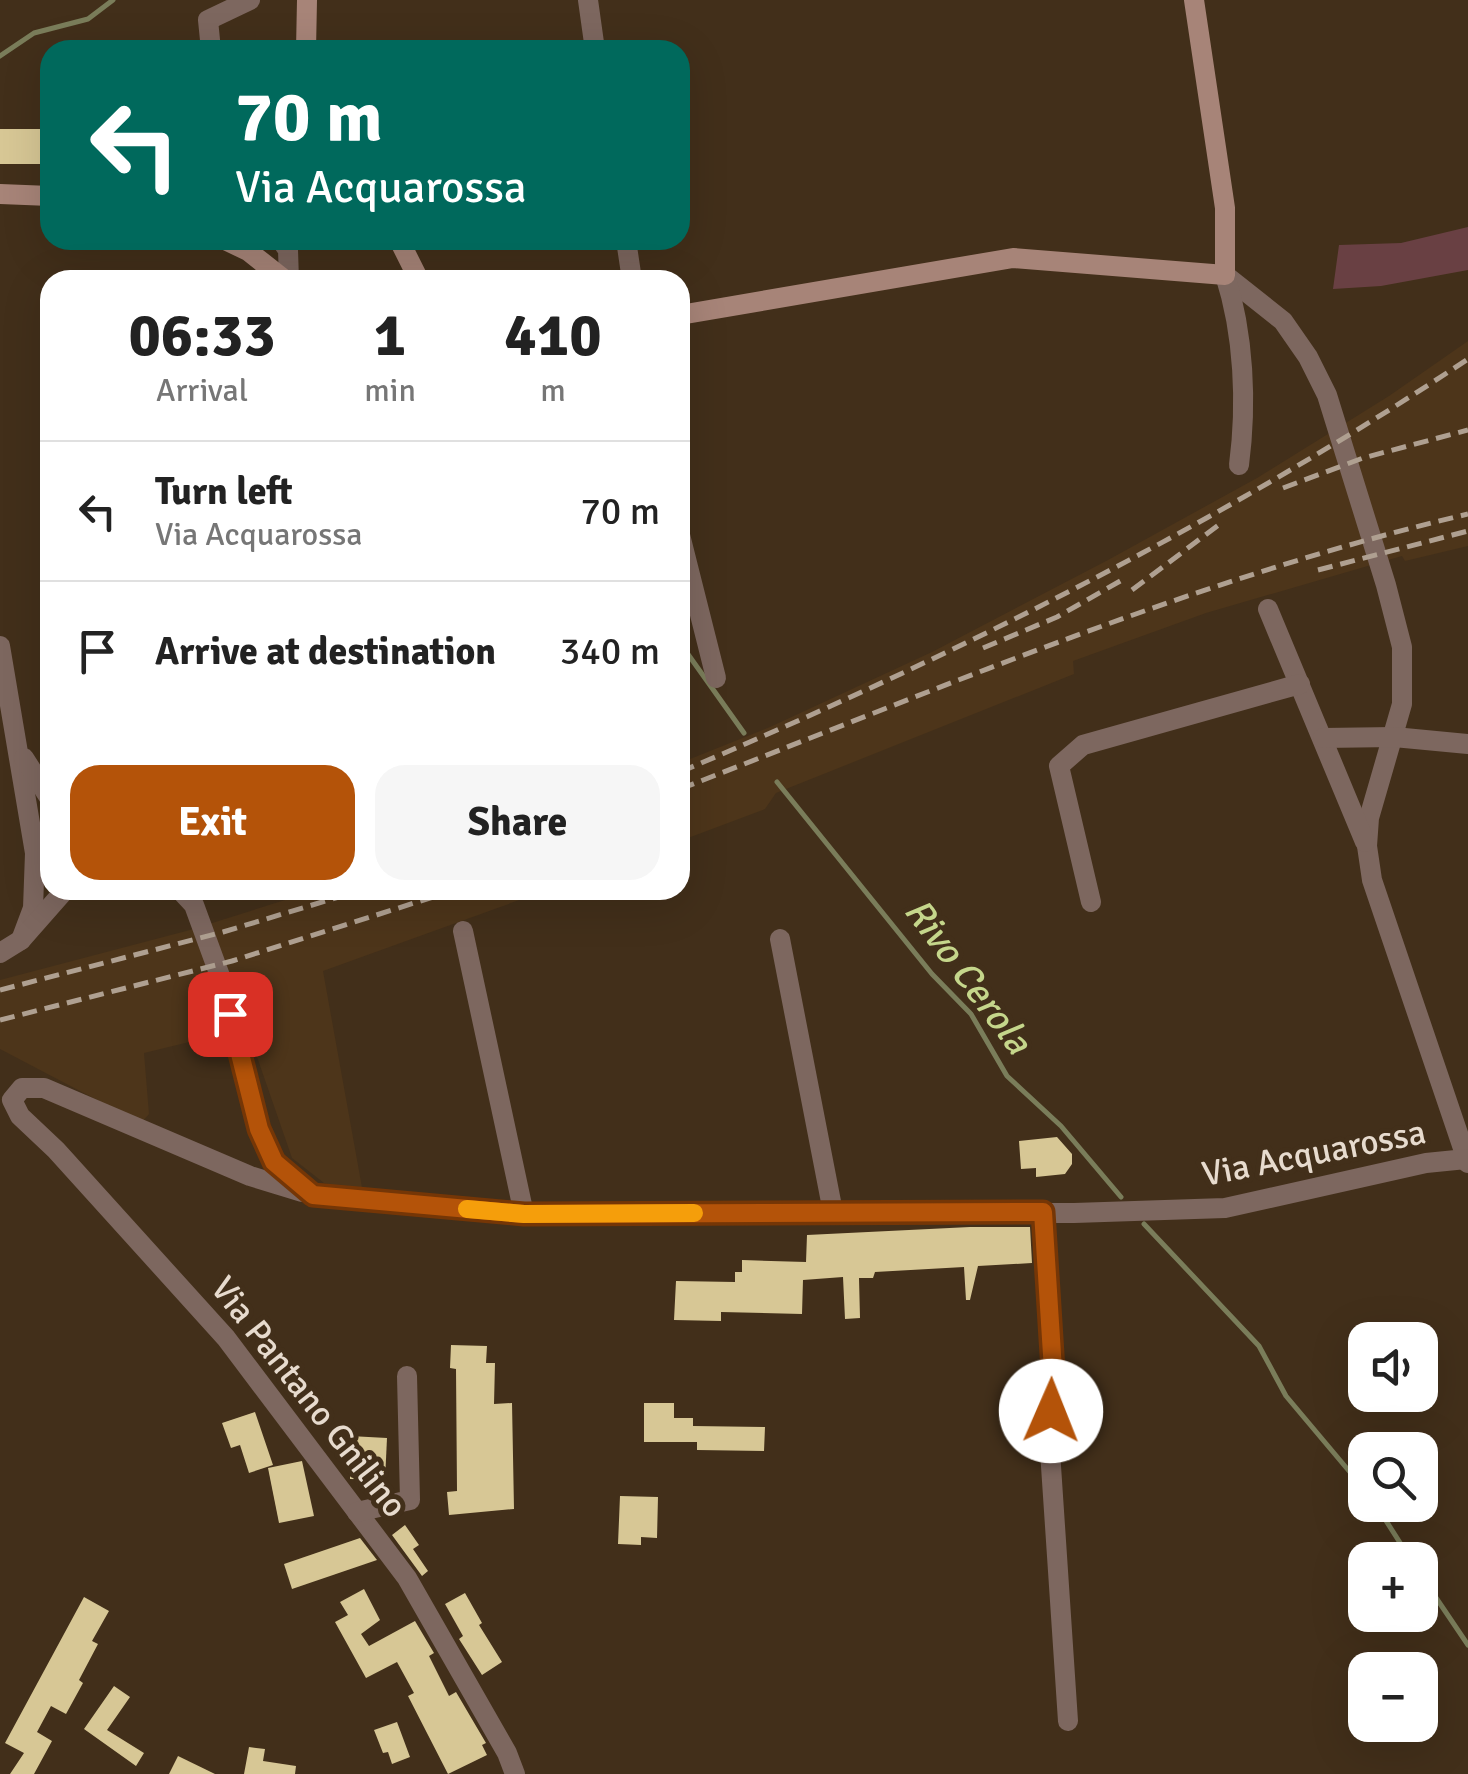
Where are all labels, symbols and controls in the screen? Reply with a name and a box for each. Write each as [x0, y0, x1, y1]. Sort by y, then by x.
text: 70 m [235, 74, 383, 160]
icon: left [70, 80, 200, 210]
text: Via Acquarossa [235, 160, 527, 215]
text: 06:33 [128, 299, 276, 373]
text: 1 [374, 299, 406, 373]
text: 410 [504, 299, 602, 373]
text: Arrival [156, 371, 248, 410]
text: min [364, 371, 416, 410]
text: m [540, 371, 566, 410]
text: Turn left [155, 468, 293, 515]
icon: left [70, 484, 125, 539]
text: 70 m [580, 488, 660, 535]
text: Via Acquarossa [155, 515, 362, 554]
icon: arrive [70, 624, 125, 679]
text: Arrive at destination [155, 628, 496, 675]
text: 340 m [560, 628, 660, 675]
button: Exit [70, 765, 355, 880]
button: Share [375, 765, 660, 880]
water label: Rivo Cerola [894, 889, 1043, 1065]
pin [188, 972, 273, 1057]
icon: arrive [203, 987, 258, 1042]
street label: Via Acquarossa [1199, 1110, 1429, 1196]
street label: Via Pantano Gnilino [202, 1268, 416, 1526]
map controls [1348, 1322, 1438, 1742]
button: sound [1348, 1322, 1438, 1412]
position arrow [999, 1359, 1103, 1463]
button: search [1348, 1432, 1438, 1522]
button: + [1348, 1542, 1438, 1632]
button: − [1348, 1652, 1438, 1742]

